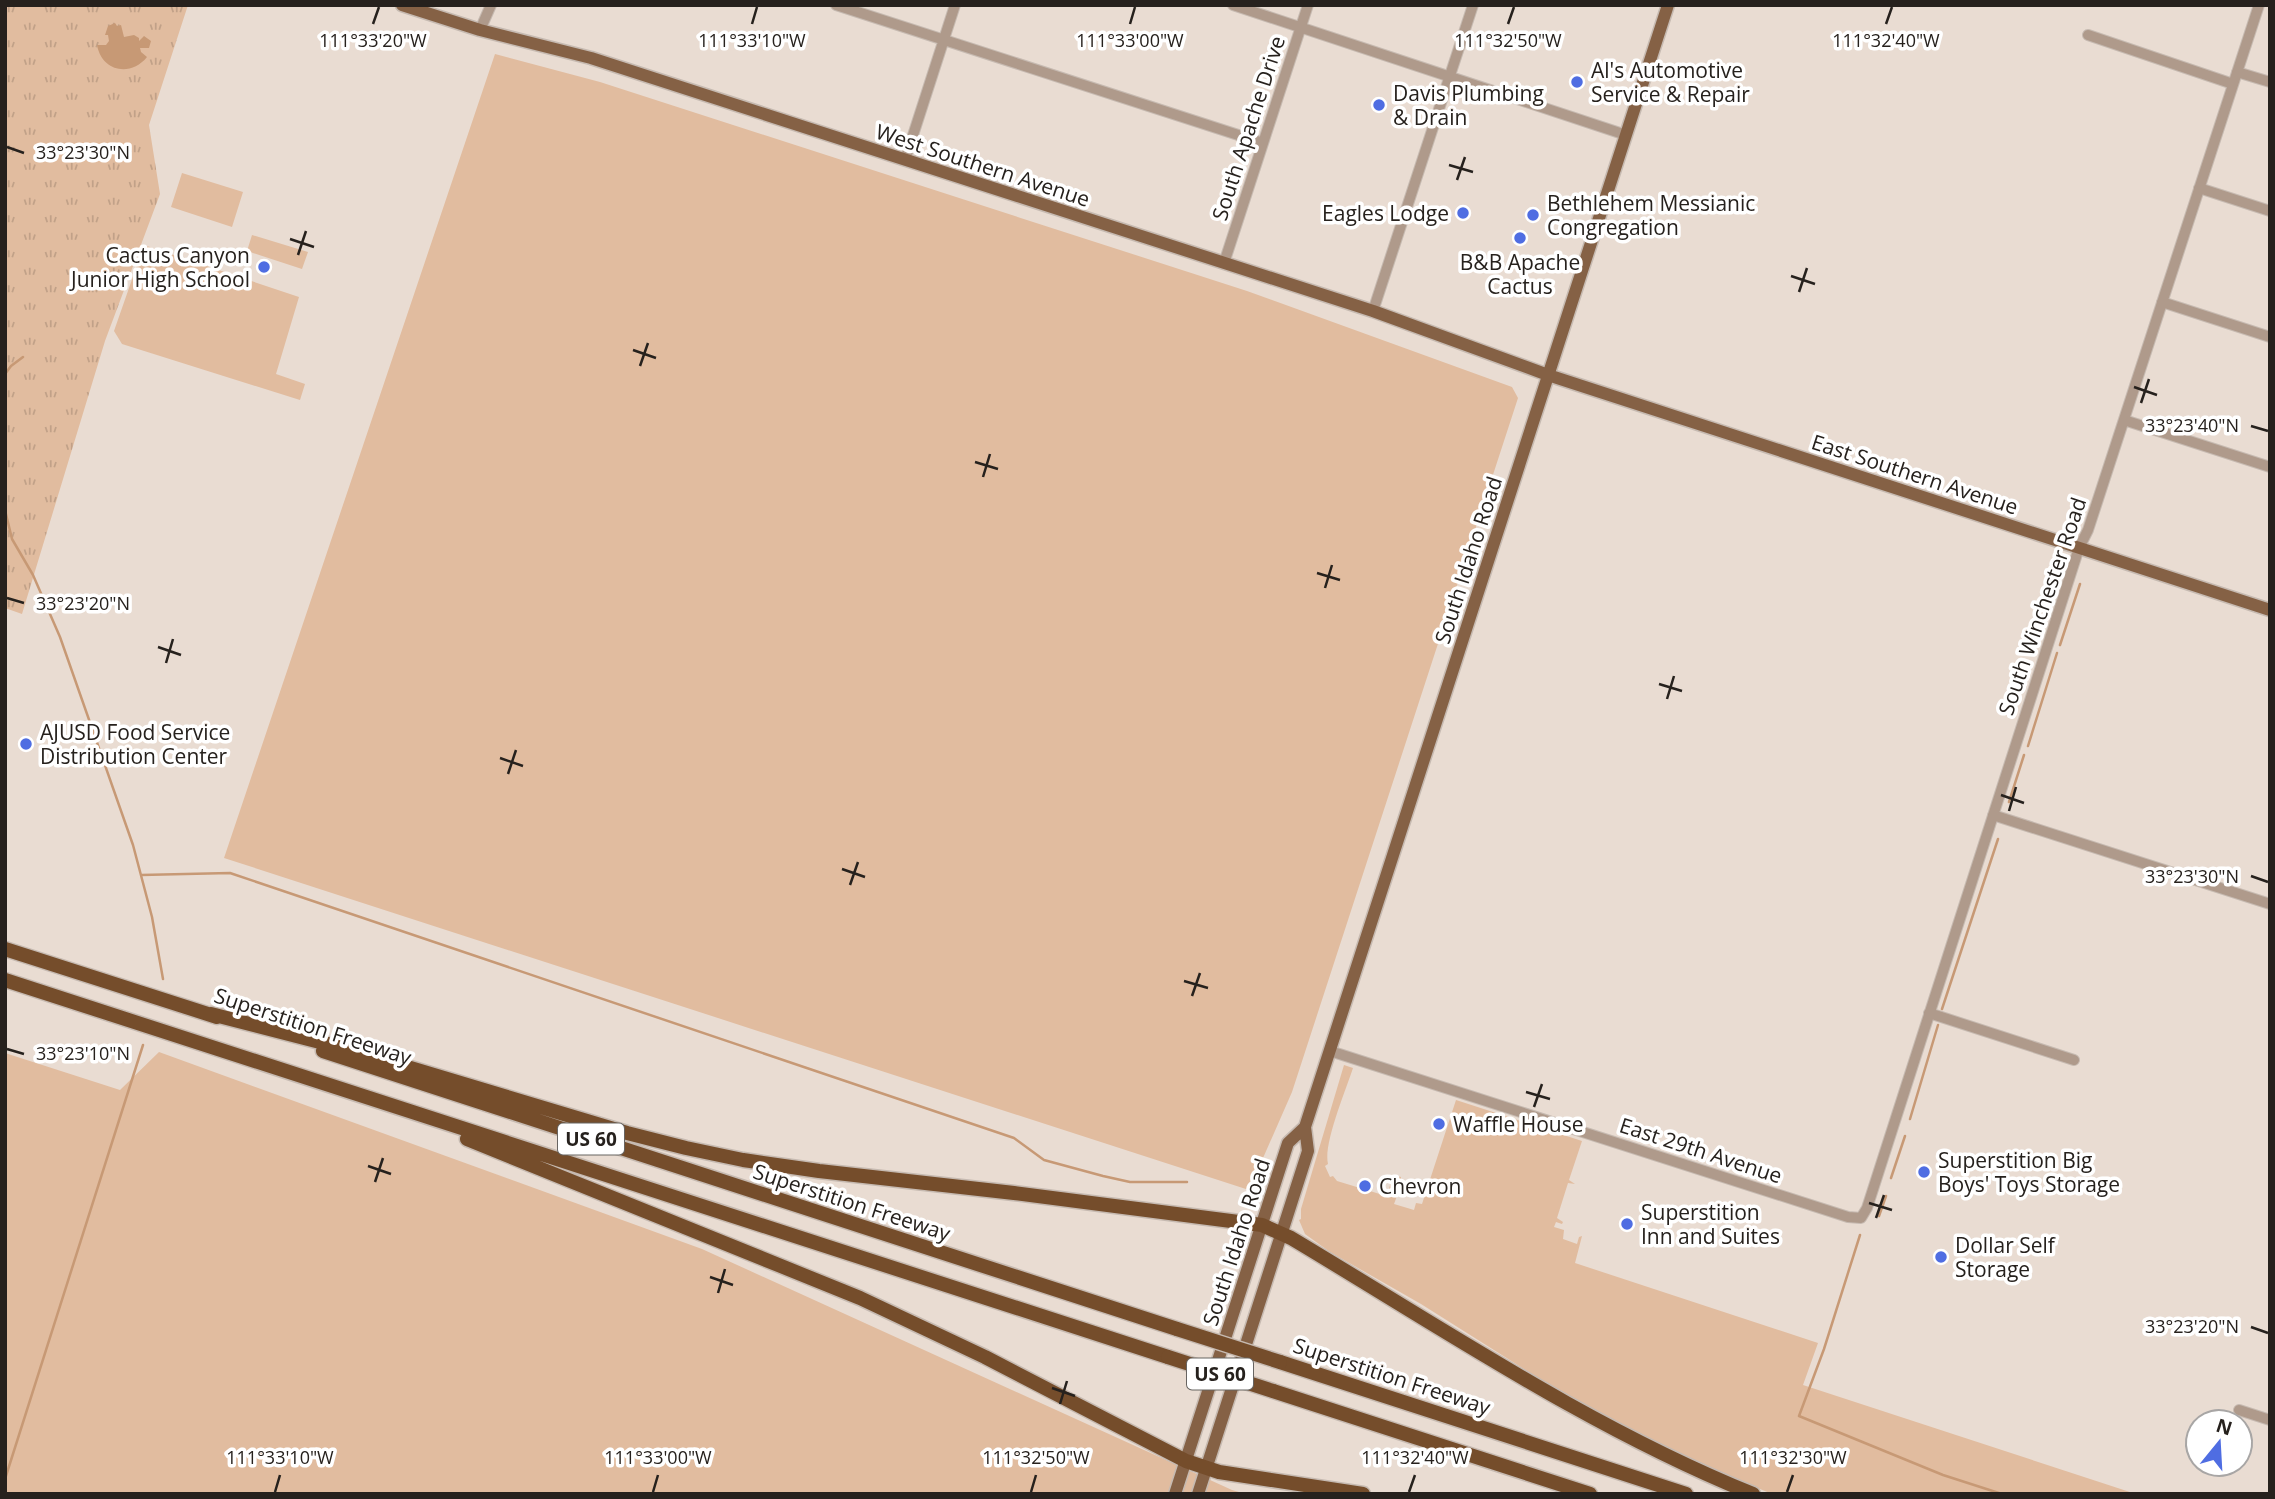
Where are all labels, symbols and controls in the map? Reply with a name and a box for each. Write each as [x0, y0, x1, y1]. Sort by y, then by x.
text: 111°33'20"W [319, 28, 427, 52]
text: 111°33'10"W [698, 28, 806, 52]
text: 111°33'00"W [1076, 28, 1184, 52]
text: 111°32'50"W [1454, 28, 1562, 52]
text: 111°32'40"W [1832, 28, 1940, 52]
street label: South Apache Drive [1205, 32, 1291, 224]
place label: Al's Automotive Service & Repair [1591, 56, 1750, 108]
marker: Al's Automotive Service & Repair [1569, 74, 1585, 90]
place label: Davis Plumbing & Drain [1393, 79, 1544, 131]
marker: Davis Plumbing & Drain [1371, 97, 1387, 113]
street label: West Southern Avenue [872, 117, 1094, 213]
text: 33°23'30"N [36, 140, 130, 164]
place label: Bethlehem Messianic Congregation [1547, 189, 1755, 241]
place label: Eagles Lodge [1322, 199, 1449, 227]
marker: Eagles Lodge [1455, 205, 1471, 221]
marker: Bethlehem Messianic Congregation [1525, 207, 1541, 223]
marker: B&B Apache Cactus [1512, 230, 1528, 246]
place label: Cactus Canyon Junior High School [69, 241, 250, 293]
place label: B&B Apache Cactus [1460, 248, 1580, 300]
marker: Cactus Canyon Junior High School [256, 259, 272, 275]
text: 33°23'40"N [2145, 413, 2239, 437]
street label: East Southern Avenue [1808, 427, 2022, 521]
street label: South Idaho Road [1428, 473, 1508, 647]
street label: South Winchester Road [1992, 493, 2092, 719]
text: 33°23'20"N [36, 591, 130, 615]
place label: AJUSD Food Service Distribution Center [40, 718, 230, 770]
marker: AJUSD Food Service Distribution Center [18, 736, 34, 752]
text: 33°23'30"N [2145, 864, 2239, 888]
street label: Superstition Freeway [211, 981, 416, 1071]
text: 33°23'10"N [36, 1041, 130, 1065]
place label: Waffle House [1453, 1110, 1584, 1138]
street label: East 29th Avenue [1616, 1111, 1786, 1189]
marker: Waffle House [1431, 1116, 1447, 1132]
road number: US 60 [558, 1124, 624, 1154]
place label: Superstition Big Boys' Toys Storage [1938, 1146, 2120, 1198]
street label: South Idaho Road [1196, 1155, 1276, 1329]
street label: Superstition Freeway [750, 1157, 955, 1247]
marker: Superstition Big Boys' Toys Storage [1916, 1164, 1932, 1180]
place label: Chevron [1379, 1172, 1461, 1200]
marker: Chevron [1357, 1178, 1373, 1194]
place label: Superstition Inn and Suites [1641, 1198, 1780, 1250]
marker: Superstition Inn and Suites [1619, 1216, 1635, 1232]
place label: Dollar Self Storage [1955, 1231, 2057, 1283]
marker: Dollar Self Storage [1933, 1249, 1949, 1265]
text: 33°23'20"N [2145, 1314, 2239, 1338]
street label: Superstition Freeway [1290, 1331, 1495, 1421]
road number: US 60 [1187, 1358, 1253, 1390]
north arrow [2184, 1408, 2254, 1478]
text: N [2213, 1412, 2236, 1442]
text: 111°33'10"W [226, 1445, 334, 1469]
text: 111°33'00"W [604, 1445, 712, 1469]
text: 111°32'50"W [982, 1445, 1090, 1469]
text: 111°32'40"W [1361, 1445, 1469, 1469]
text: 111°32'30"W [1739, 1445, 1847, 1469]

